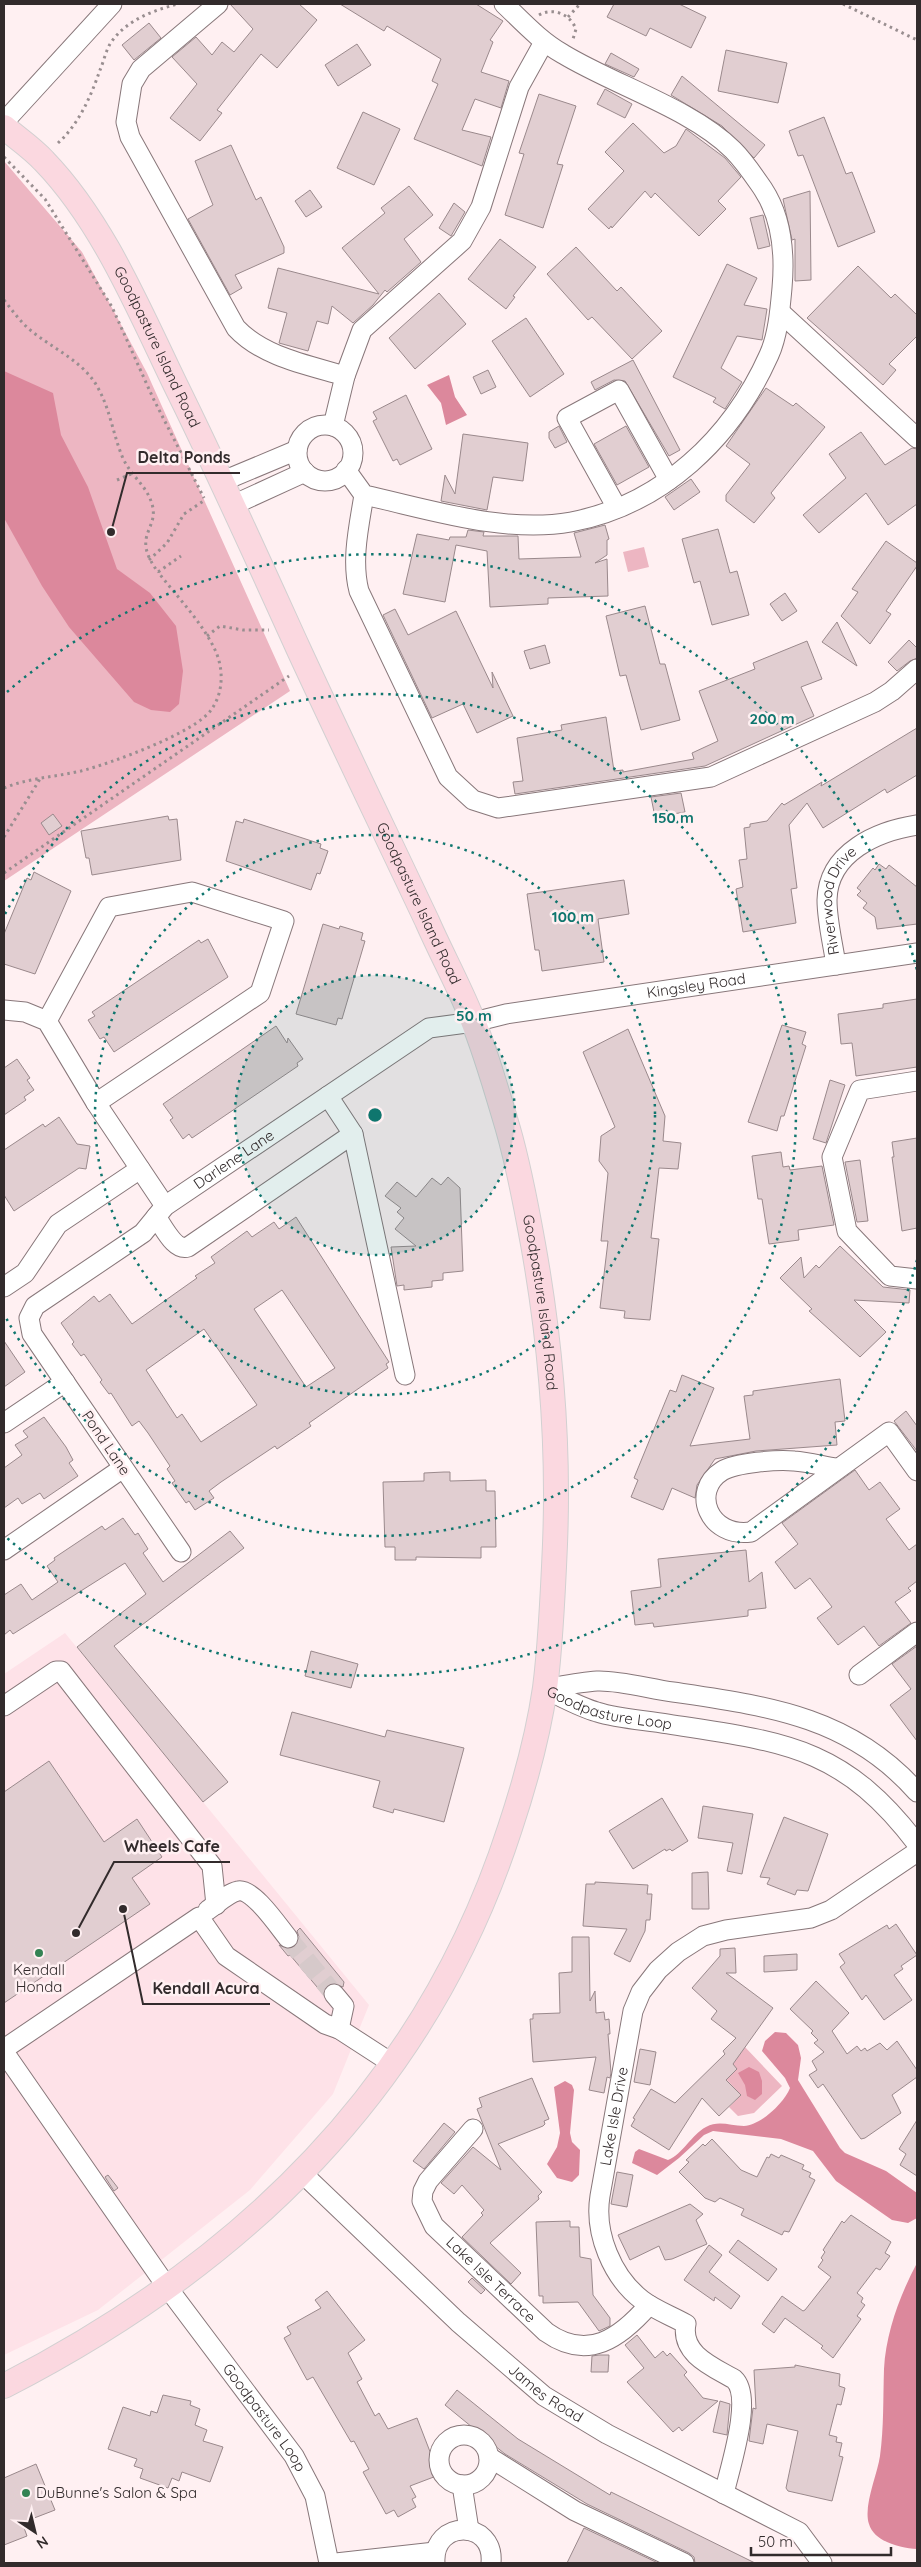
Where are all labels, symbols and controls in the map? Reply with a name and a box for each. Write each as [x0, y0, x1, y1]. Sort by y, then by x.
street label: Goodpasture Island Road [110, 263, 205, 430]
callout: Delta Ponds [127, 442, 240, 473]
text: Delta Ponds [137, 447, 231, 467]
text: 200 m [750, 709, 795, 728]
text: 150 m [652, 808, 694, 827]
street label: Goodpasture Island Road [373, 819, 466, 987]
street label: Riverwood Drive [817, 841, 860, 957]
text: 100 m [552, 907, 594, 926]
street label: Kingsley Road [645, 969, 747, 1002]
text: 50 m [456, 1006, 492, 1025]
centre of rings [366, 1106, 384, 1124]
street label: Darlene Lane [190, 1125, 277, 1193]
street label: Goodpasture Island Road [519, 1213, 562, 1391]
street label: Pond Lane [78, 1407, 135, 1479]
street label: Goodpasture Loop [544, 1681, 674, 1734]
callout: Wheels Cafe [114, 1831, 230, 1862]
text: Wheels Cafe [124, 1836, 220, 1856]
marker: Kendall Honda [33, 1947, 45, 1959]
place label: Kendall Honda [13, 1960, 65, 1996]
callout: Kendall Acura [143, 1973, 270, 2004]
text: Kendall Acura [152, 1978, 260, 1998]
street label: Lake Isle Drive [596, 2065, 632, 2167]
street label: Lake Isle Terrace [442, 2232, 540, 2326]
street label: Goodpasture Loop [219, 2359, 311, 2475]
street label: James Road [505, 2360, 587, 2426]
place label: DuBunne's Salon & Spa [36, 2483, 197, 2502]
marker: DuBunne's Salon & Spa [20, 2487, 32, 2499]
north arrow [10, 2507, 60, 2557]
scale bar [751, 2524, 891, 2556]
text: N [33, 2532, 52, 2553]
text: 50 m [758, 2532, 793, 2551]

